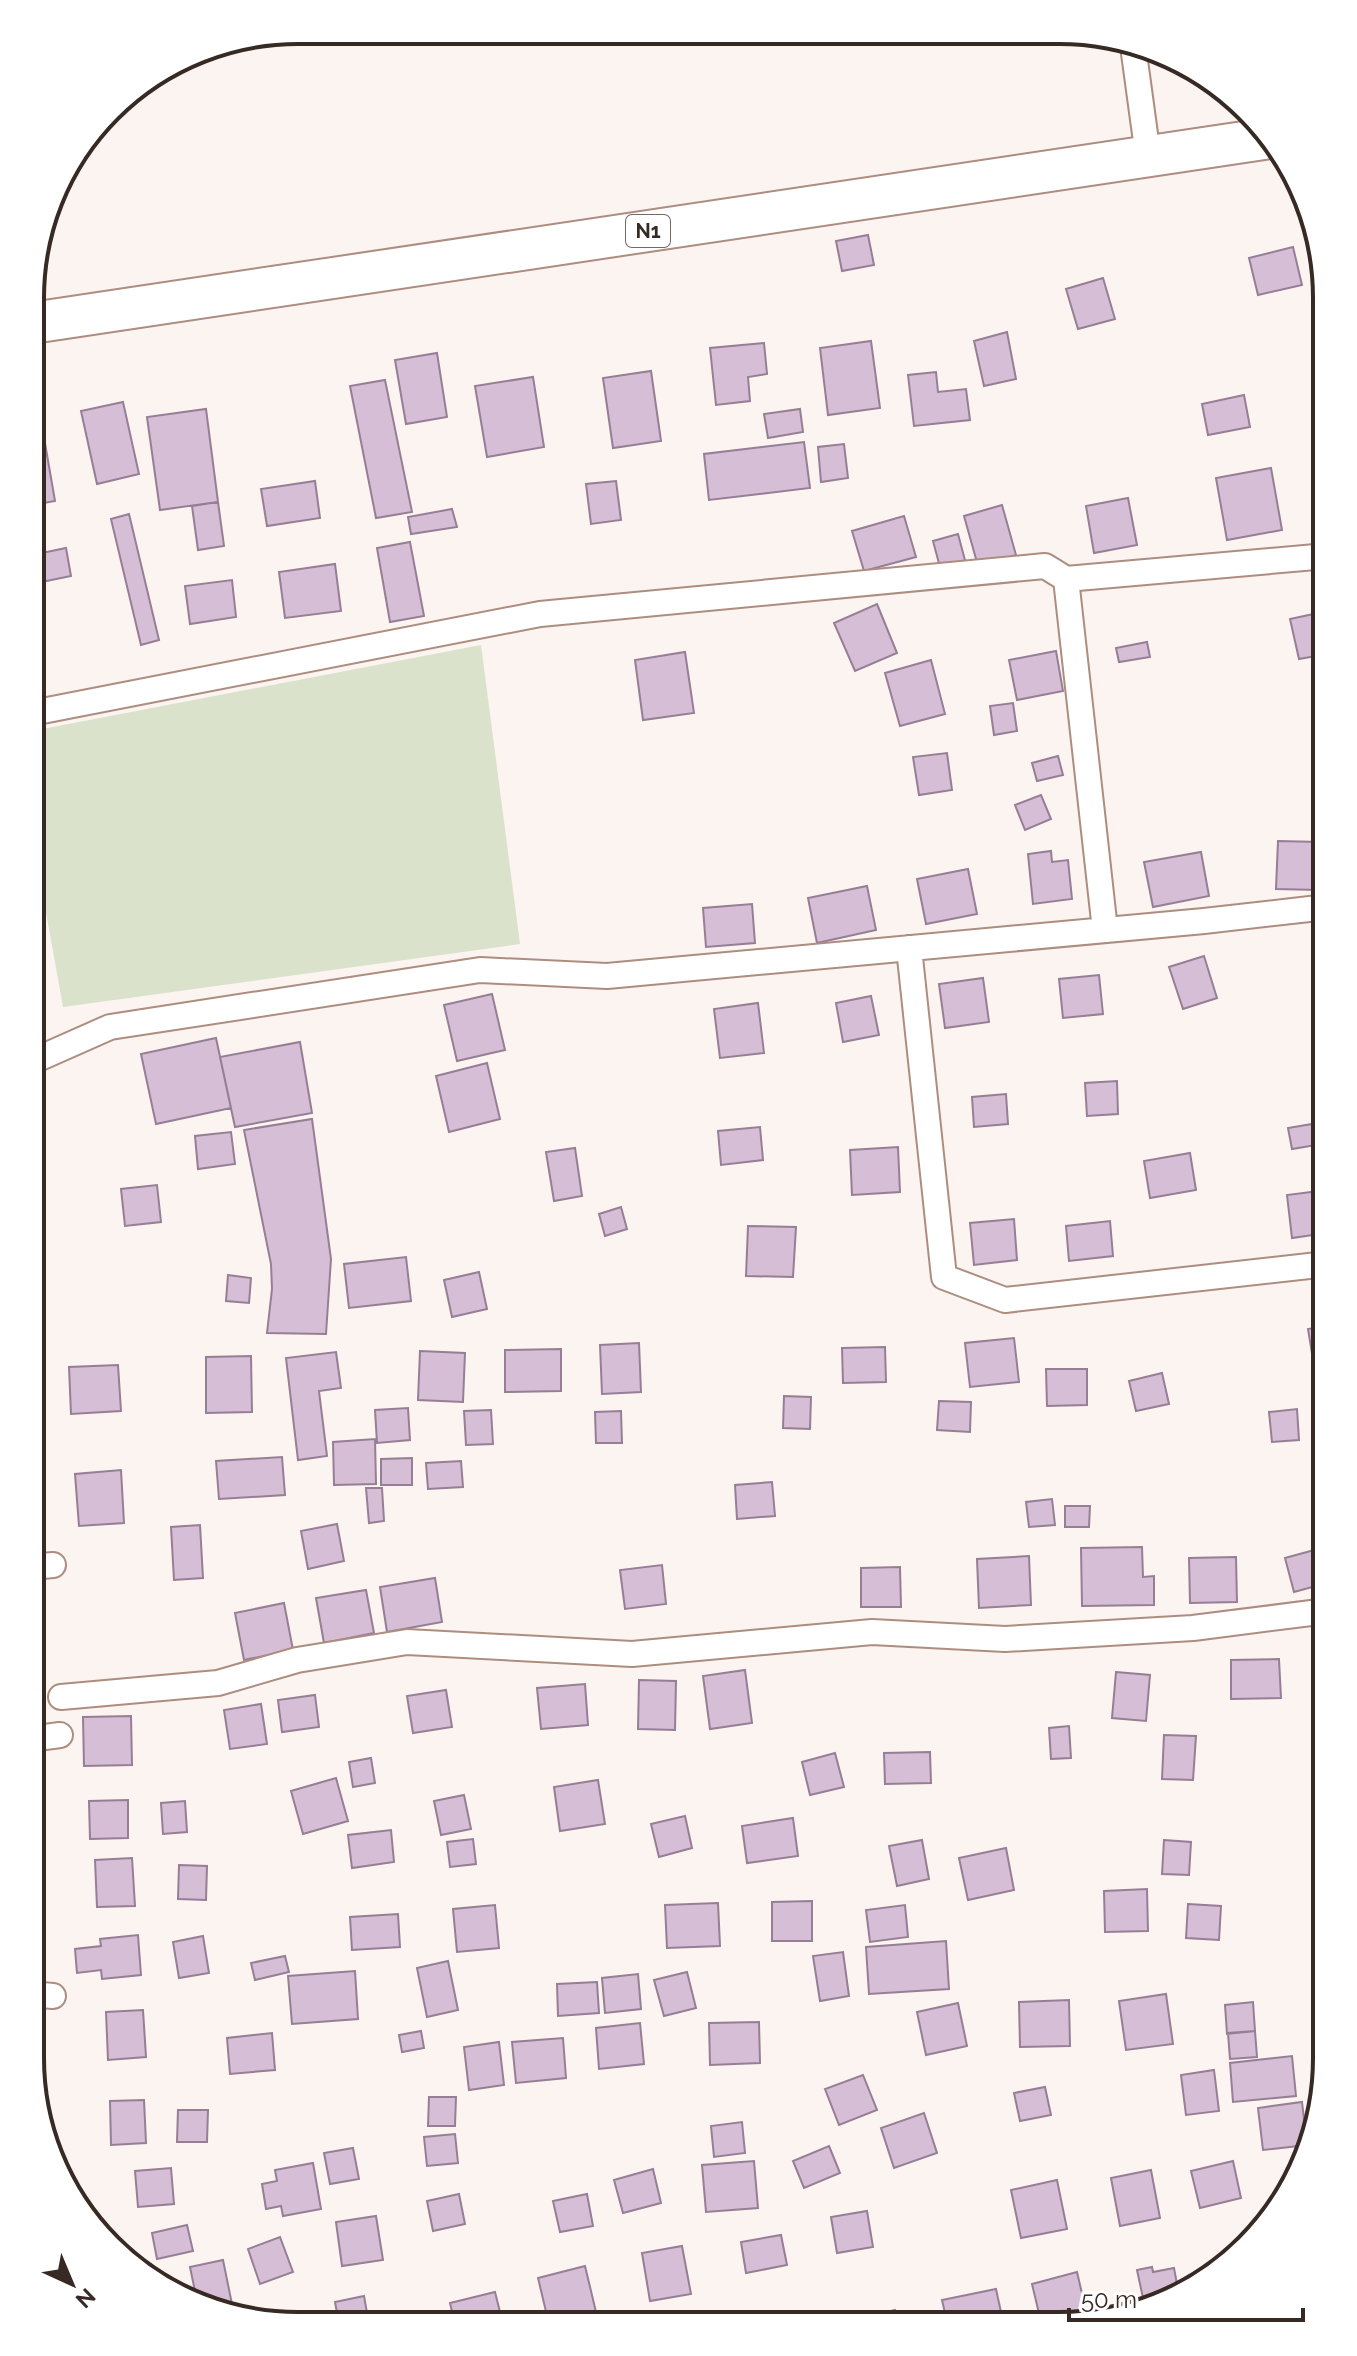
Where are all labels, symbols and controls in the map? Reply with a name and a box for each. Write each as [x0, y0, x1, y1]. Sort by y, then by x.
road number: N1 [626, 215, 670, 247]
north arrow [32, 2244, 112, 2324]
scale bar [1069, 2272, 1303, 2322]
text: N [71, 2283, 101, 2314]
text: 50 m [1081, 2285, 1137, 2314]

